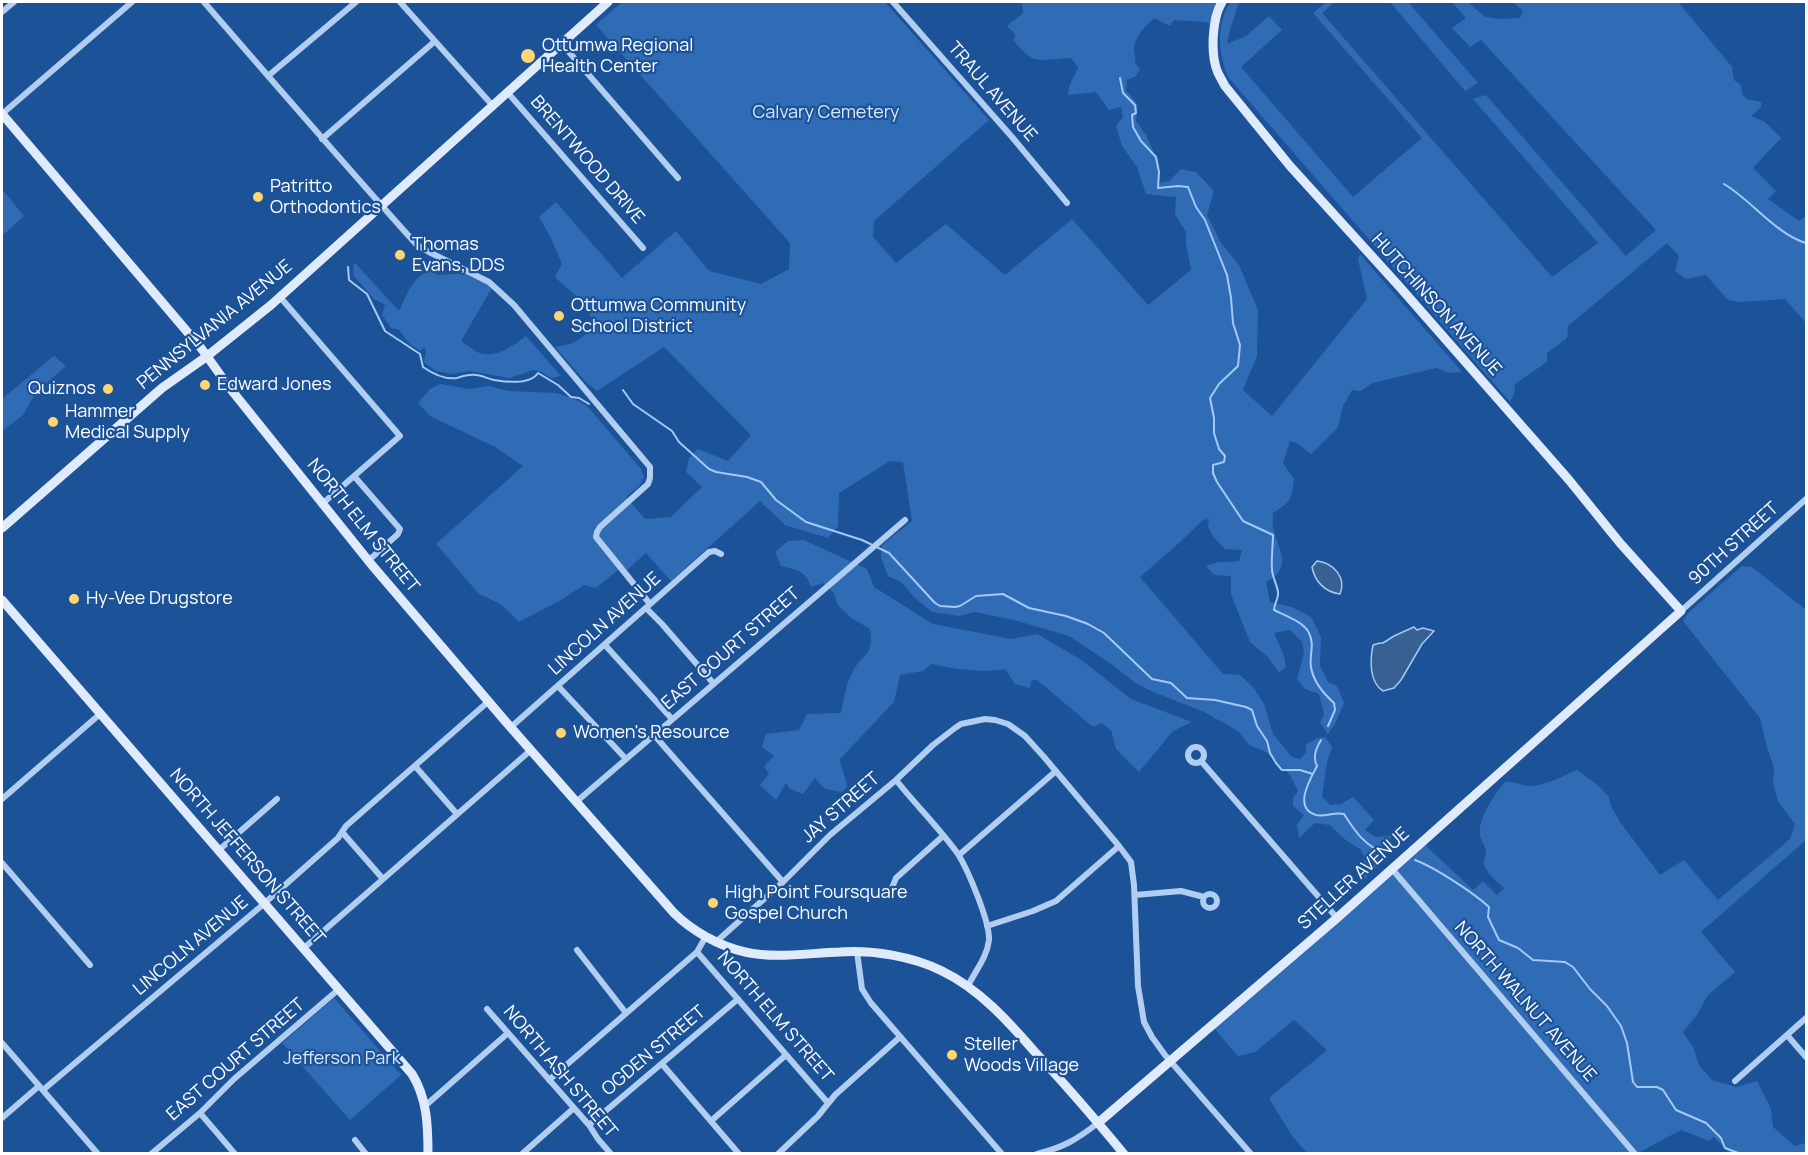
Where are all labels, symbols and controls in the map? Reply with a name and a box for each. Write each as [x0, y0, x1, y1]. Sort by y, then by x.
place label: Ottumwa Regional Health Center [542, 35, 693, 78]
street label: TRAUL AVENUE [943, 38, 1041, 146]
marker: Ottumwa Regional Health Center [519, 47, 537, 65]
street label: BRENTWOOD DRIVE [525, 92, 649, 228]
park label: Calvary Cemetery [752, 102, 900, 124]
place label: Patritto Orthodontics [270, 176, 381, 219]
marker: Patritto Orthodontics [251, 190, 265, 204]
street label: HUTCHINSON AVENUE [1366, 229, 1506, 381]
place label: Thomas Evans, DDS [412, 234, 505, 276]
marker: Thomas Evans, DDS [393, 248, 407, 262]
street label: PENNSYLVANIA AVENUE [133, 256, 297, 394]
place label: Ottumwa Community School District [571, 295, 746, 338]
marker: Ottumwa Community School District [552, 309, 566, 323]
place label: Edward Jones [217, 374, 331, 396]
place label: Quiznos [28, 378, 96, 400]
marker: Edward Jones [198, 378, 212, 392]
marker: Quiznos [101, 382, 115, 396]
place label: Hammer Medical Supply [65, 401, 190, 444]
marker: Hammer Medical Supply [46, 415, 60, 429]
street label: NORTH ELM STREET [302, 455, 424, 597]
street label: 90TH STREET [1685, 498, 1783, 590]
street label: LINCOLN AVENUE [545, 568, 665, 680]
street label: EAST COURT STREET [658, 583, 804, 715]
place label: Hy-Vee Drugstore [86, 588, 233, 610]
marker: Hy-Vee Drugstore [67, 592, 81, 606]
place label: Women's Resource [573, 722, 729, 744]
marker: Women's Resource [554, 726, 568, 740]
street label: NORTH JEFFERSON STREET [165, 765, 329, 949]
street label: JAY STREET [798, 768, 884, 848]
street label: STELLER AVENUE [1294, 823, 1414, 935]
place label: High Point Foursquare Gospel Church [725, 882, 908, 924]
street label: LINCOLN AVENUE [129, 892, 253, 1000]
marker: High Point Foursquare Gospel Church [706, 896, 720, 910]
street label: NORTH WALNUT AVENUE [1450, 917, 1600, 1087]
street label: NORTH ELM STREET [712, 947, 838, 1087]
street label: EAST COURT STREET [163, 994, 309, 1126]
street label: OGDEN STREET [598, 1001, 710, 1101]
street label: NORTH ASH STREET [498, 1002, 622, 1142]
place label: Steller Woods Village [964, 1034, 1079, 1076]
park label: Jefferson Park [283, 1048, 401, 1070]
marker: Steller Woods Village [945, 1048, 959, 1062]

